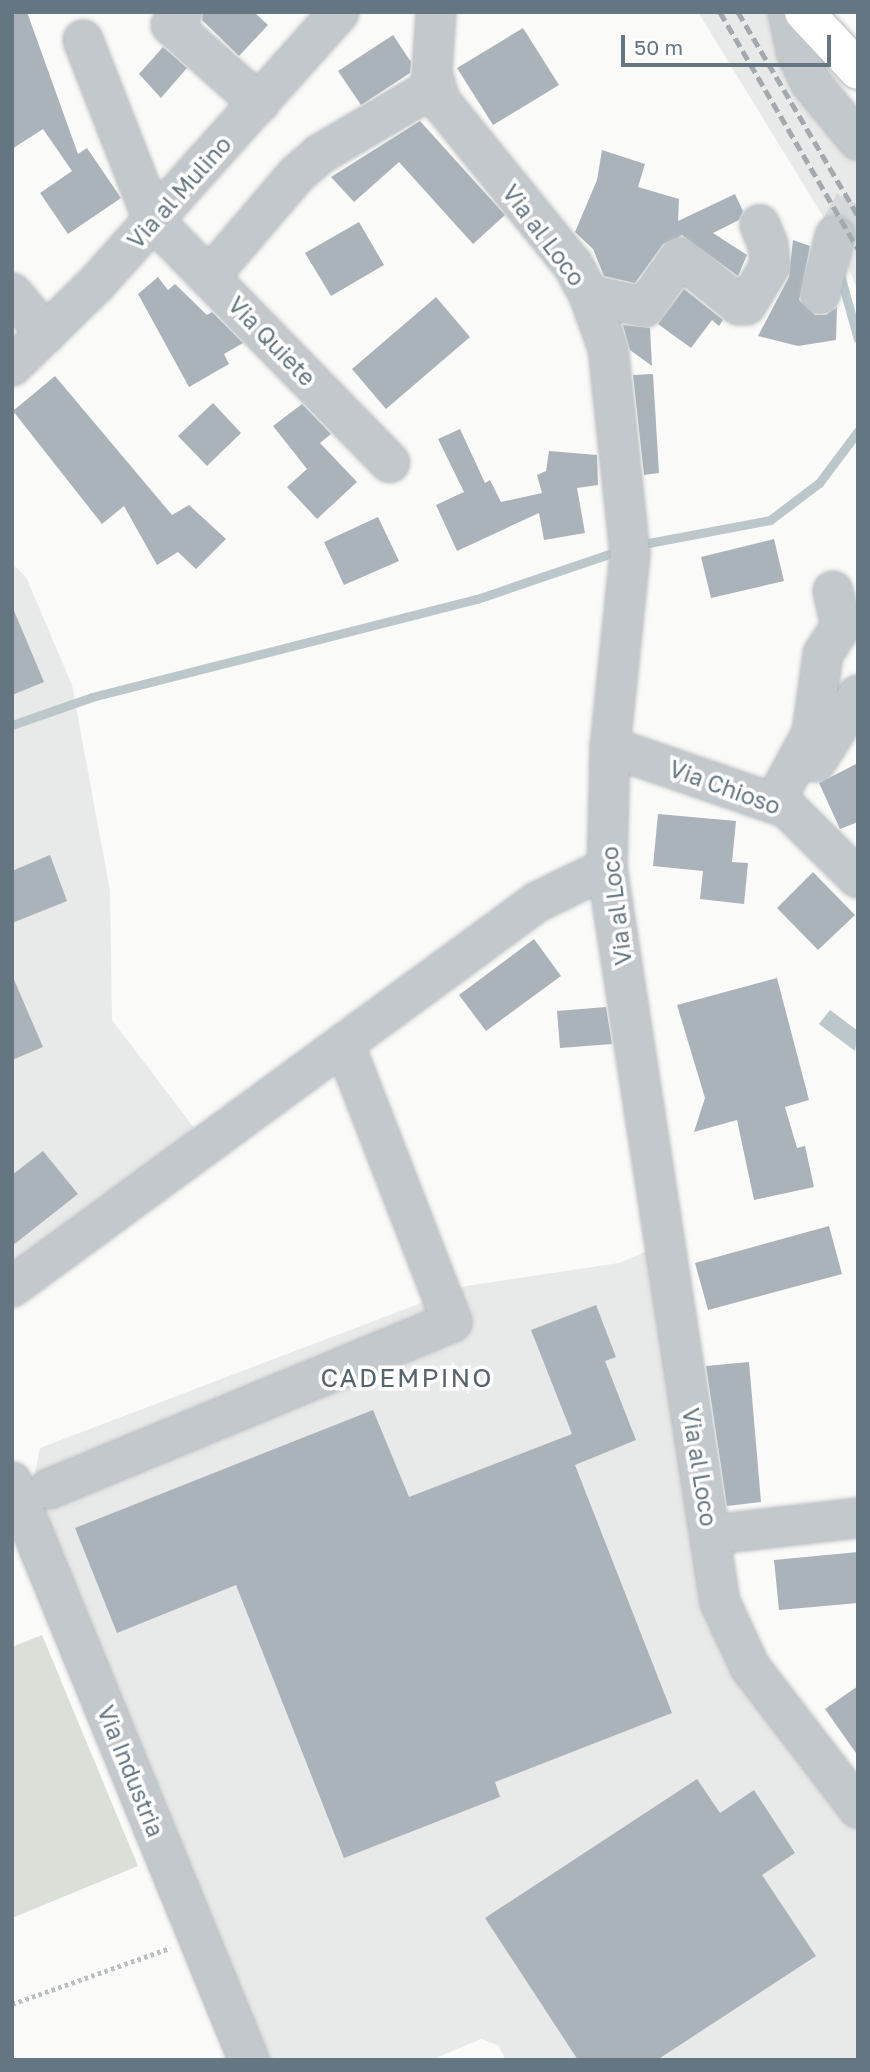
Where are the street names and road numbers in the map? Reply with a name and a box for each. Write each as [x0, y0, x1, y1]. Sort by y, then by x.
street label: Via al Mulino [121, 130, 237, 254]
street label: Via al Loco [497, 179, 591, 291]
street label: Via Quiete [223, 291, 321, 391]
street label: Via Chioso [666, 754, 784, 820]
street label: Via al Loco [595, 845, 637, 967]
street label: Via al Loco [677, 1406, 723, 1528]
street label: Via Industria [92, 1701, 170, 1841]

